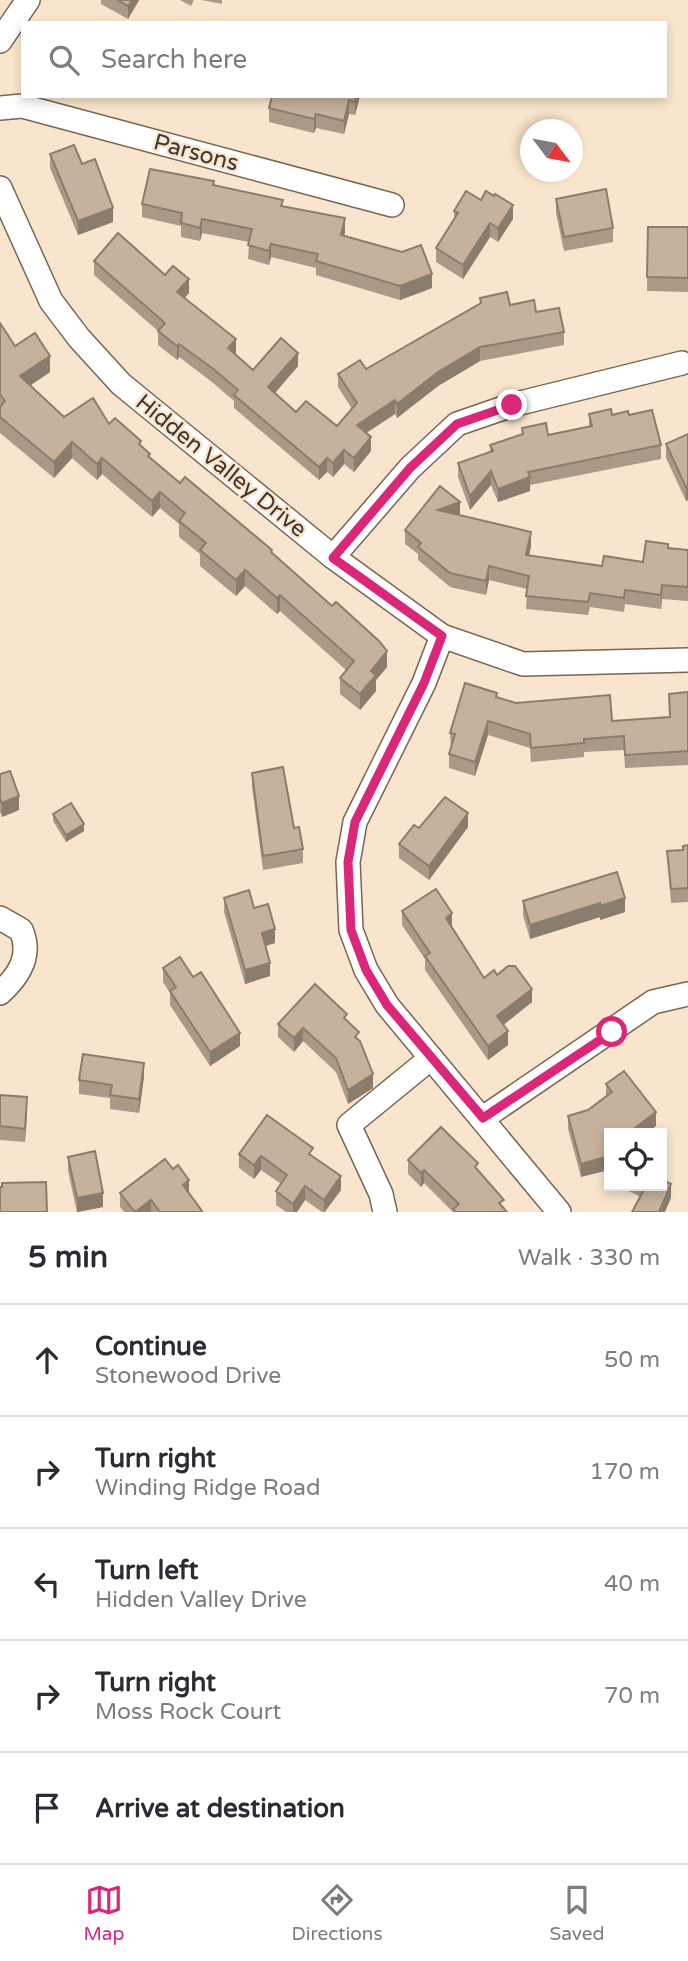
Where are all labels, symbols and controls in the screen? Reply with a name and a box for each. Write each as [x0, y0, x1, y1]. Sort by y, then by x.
search box [21, 21, 667, 98]
icon: search [45, 41, 83, 79]
text: Search here [101, 44, 247, 75]
north arrow [520, 119, 583, 182]
street label: Parsons [151, 128, 241, 178]
street label: Hidden Valley Drive [130, 388, 312, 544]
route end [496, 389, 527, 420]
route start [596, 1016, 627, 1047]
map controls [604, 1128, 667, 1191]
button: locate [604, 1128, 667, 1191]
text: 5 min [28, 1239, 108, 1276]
text: Walk · 330 m [518, 1244, 660, 1272]
text: Continue [95, 1331, 207, 1362]
icon: ahead [28, 1341, 66, 1379]
text: 50 m [604, 1346, 660, 1374]
text: Stonewood Drive [95, 1362, 281, 1390]
text: Turn right [95, 1443, 216, 1474]
icon: right [28, 1453, 66, 1491]
text: 170 m [590, 1458, 660, 1486]
text: Winding Ridge Road [95, 1474, 320, 1502]
text: Turn left [95, 1555, 198, 1586]
icon: left [28, 1565, 66, 1603]
text: 40 m [604, 1570, 660, 1598]
text: Hidden Valley Drive [95, 1586, 307, 1614]
text: Turn right [95, 1667, 216, 1698]
icon: right [28, 1677, 66, 1715]
text: 70 m [604, 1682, 660, 1710]
text: Moss Rock Court [95, 1698, 281, 1726]
icon: arrive [28, 1789, 66, 1827]
text: Arrive at destination [95, 1793, 345, 1824]
tab: Map [84, 1881, 125, 1945]
tab: Directions [292, 1881, 383, 1945]
tab: Saved [550, 1881, 604, 1945]

